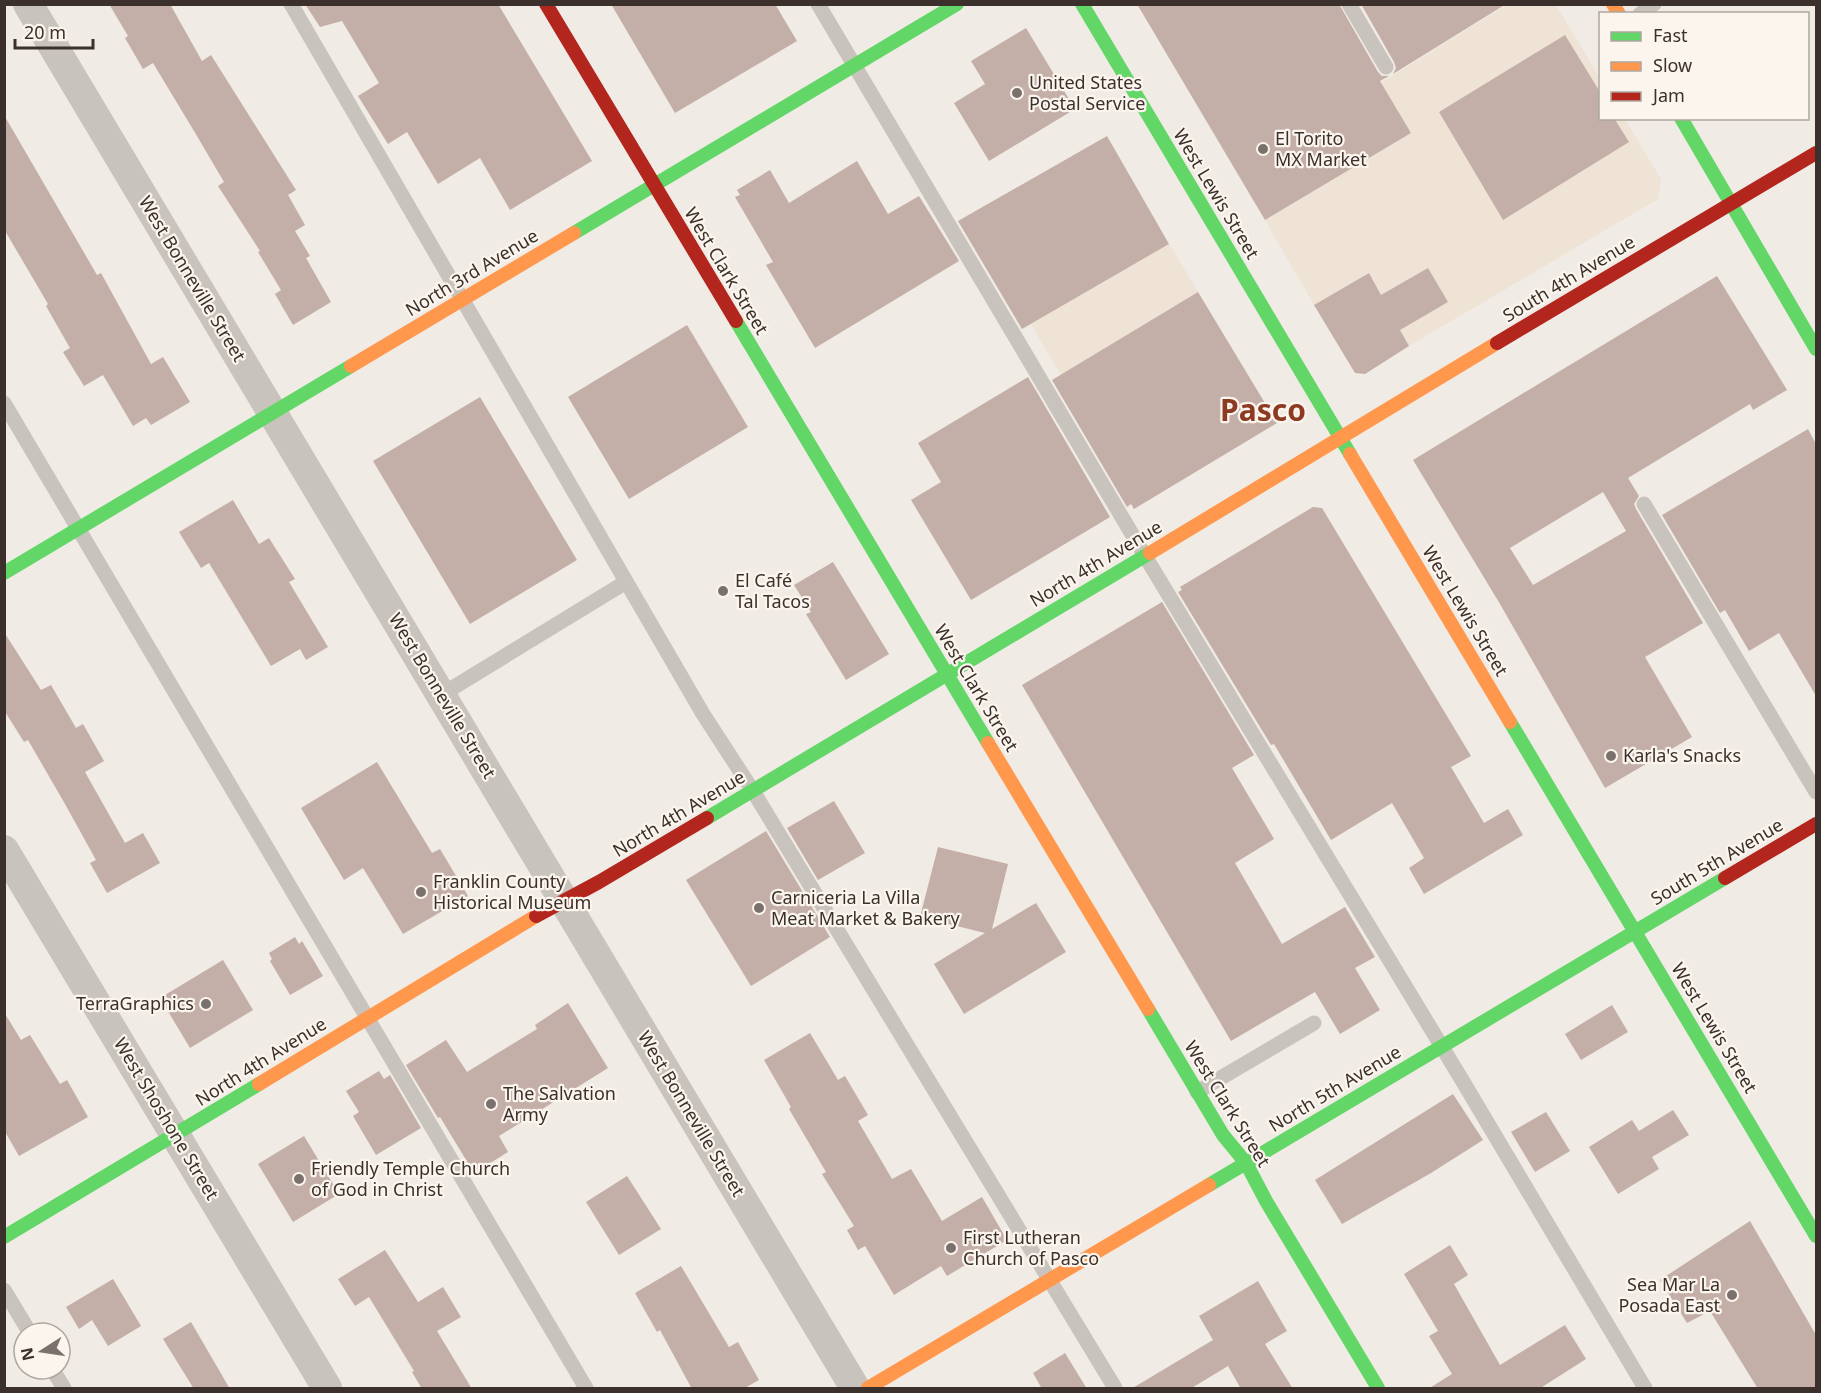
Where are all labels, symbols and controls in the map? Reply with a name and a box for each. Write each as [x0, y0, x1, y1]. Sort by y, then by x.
scale bar [15, 12, 93, 50]
legend [1599, 12, 1809, 120]
text: 20 m [24, 20, 66, 44]
text: Fast [1653, 23, 1688, 47]
text: Slow [1653, 53, 1692, 77]
place label: United States Postal Service [1029, 70, 1145, 115]
text: Jam [1651, 83, 1685, 107]
marker: United States Postal Service [1010, 86, 1024, 100]
street label: West Lewis Street [1168, 124, 1265, 263]
place label: El Torito MX Market [1275, 126, 1367, 171]
marker: El Torito MX Market [1256, 142, 1270, 156]
street label: West Bonneville Street [134, 191, 252, 366]
street label: West Clark Street [679, 202, 775, 339]
street label: North 3rd Avenue [401, 223, 542, 321]
street label: South 4th Avenue [1498, 229, 1639, 327]
district label: Pasco [1220, 389, 1306, 430]
street label: North 4th Avenue [1025, 514, 1166, 612]
street label: West Lewis Street [1417, 541, 1514, 680]
place label: El Café Tal Tacos [735, 568, 810, 613]
marker: El Café Tal Tacos [716, 584, 730, 598]
street label: West Bonneville Street [384, 608, 502, 783]
street label: West Clark Street [929, 619, 1025, 756]
place label: Karla's Snacks [1623, 743, 1741, 767]
marker: Karla's Snacks [1604, 749, 1618, 763]
street label: North 4th Avenue [608, 764, 749, 862]
street label: South 5th Avenue [1646, 812, 1787, 910]
place label: Franklin County Historical Museum [433, 869, 591, 914]
marker: Franklin County Historical Museum [414, 885, 428, 899]
place label: Carniceria La Villa Meat Market & Bakery [771, 885, 960, 930]
marker: Carniceria La Villa Meat Market & Bakery [752, 901, 766, 915]
street label: West Lewis Street [1666, 958, 1763, 1097]
place label: TerraGraphics [76, 991, 194, 1015]
marker: TerraGraphics [199, 997, 213, 1011]
street label: North 4th Avenue [190, 1011, 330, 1111]
street label: West Bonneville Street [633, 1026, 751, 1201]
street label: West Shoshone Street [109, 1033, 225, 1204]
street label: West Clark Street [1179, 1036, 1277, 1171]
street label: North 5th Avenue [1264, 1039, 1405, 1137]
place label: The Salvation Army [503, 1081, 616, 1126]
marker: The Salvation Army [484, 1097, 498, 1111]
place label: Friendly Temple Church of God in Christ [311, 1156, 510, 1201]
marker: Friendly Temple Church of God in Christ [292, 1172, 306, 1186]
place label: First Lutheran Church of Pasco [963, 1225, 1099, 1270]
marker: First Lutheran Church of Pasco [944, 1241, 958, 1255]
place label: Sea Mar La Posada East [1618, 1272, 1720, 1317]
marker: Sea Mar La Posada East [1725, 1288, 1739, 1302]
north arrow [12, 1321, 72, 1381]
text: N [15, 1345, 39, 1363]

